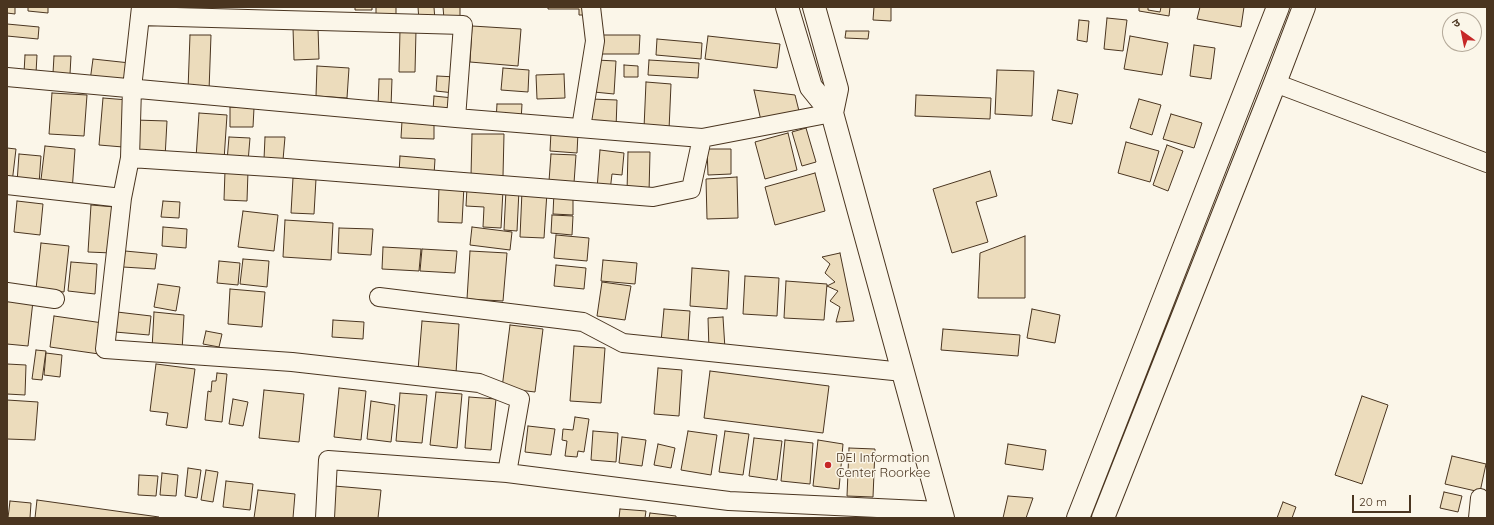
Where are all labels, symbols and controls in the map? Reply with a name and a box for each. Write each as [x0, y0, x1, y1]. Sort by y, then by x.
north arrow [1442, 12, 1482, 52]
text: उ [1449, 15, 1463, 30]
place label: DEI Information Center Roorkee [836, 450, 930, 481]
marker: DEI Information Center Roorkee [823, 460, 833, 470]
scale bar [1354, 487, 1413, 513]
text: 20 m [1359, 494, 1387, 509]

